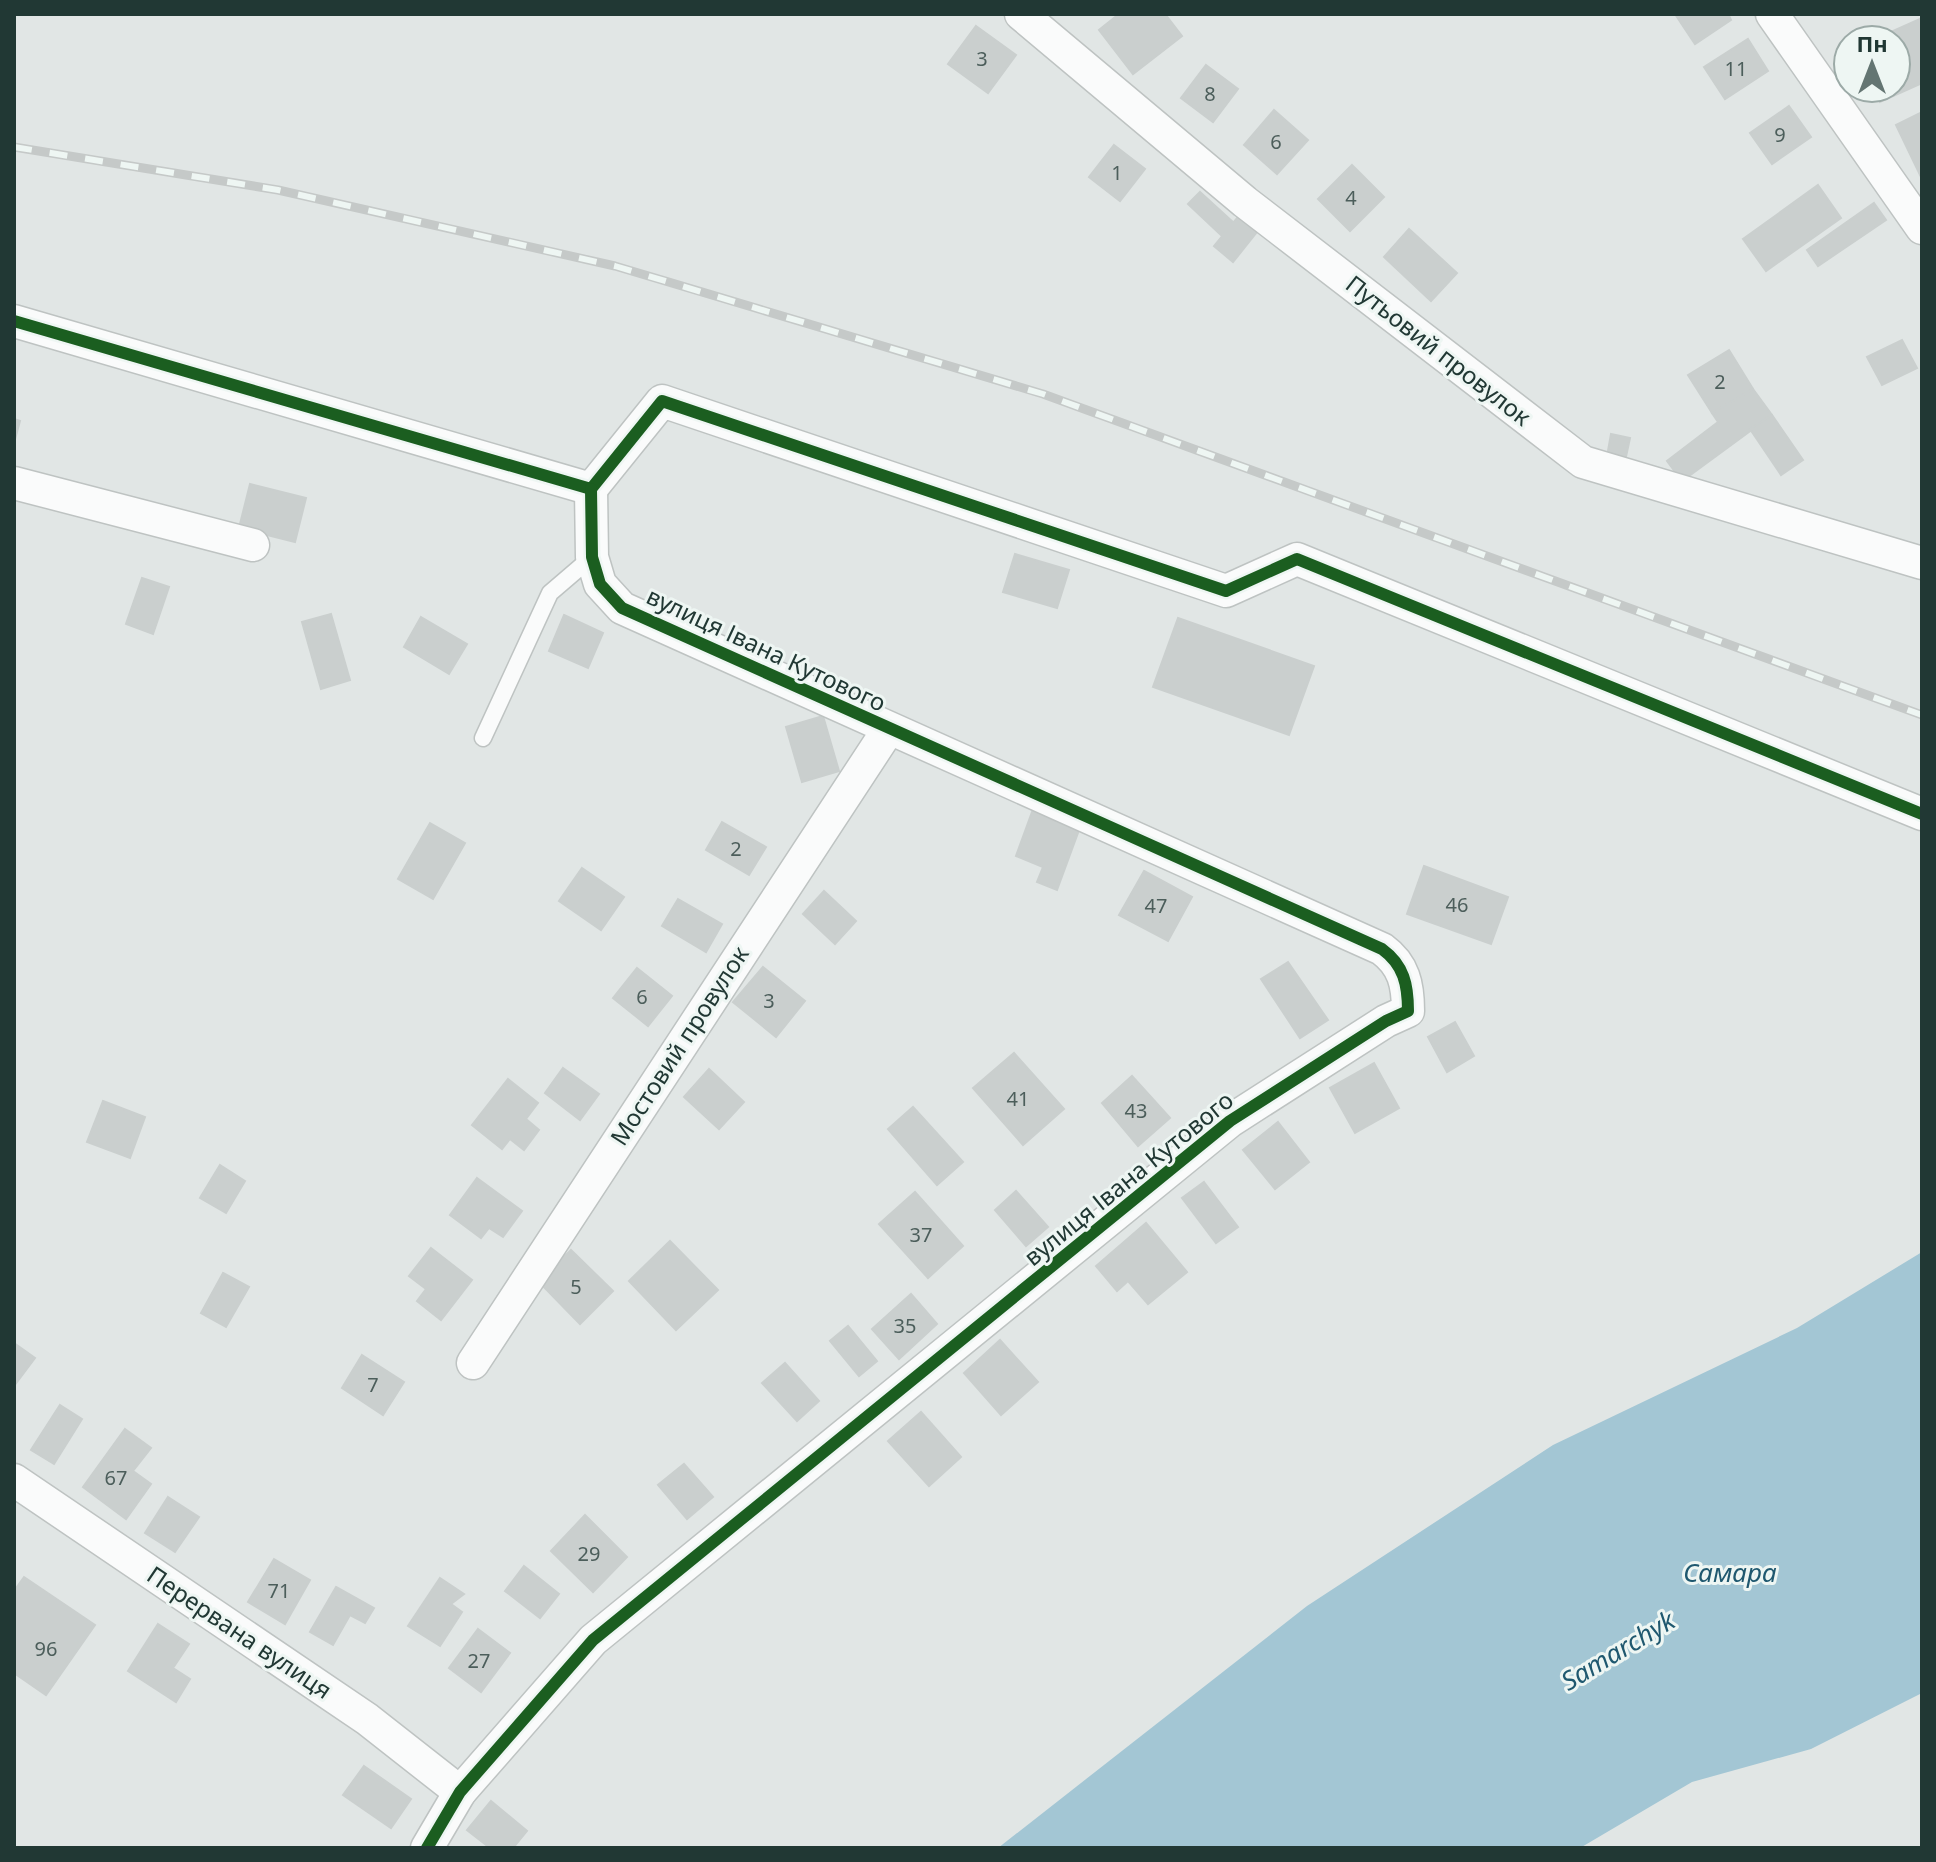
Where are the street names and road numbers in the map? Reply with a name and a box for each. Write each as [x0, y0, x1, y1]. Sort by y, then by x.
street label: Путьовий провулок [1339, 267, 1539, 433]
street label: вулиця Івана Кутового [642, 579, 892, 719]
street label: Мостовий провулок [602, 939, 756, 1151]
street label: вулиця Івана Кутового [1016, 1083, 1240, 1273]
street label: Перервана вулиця [141, 1558, 339, 1706]

